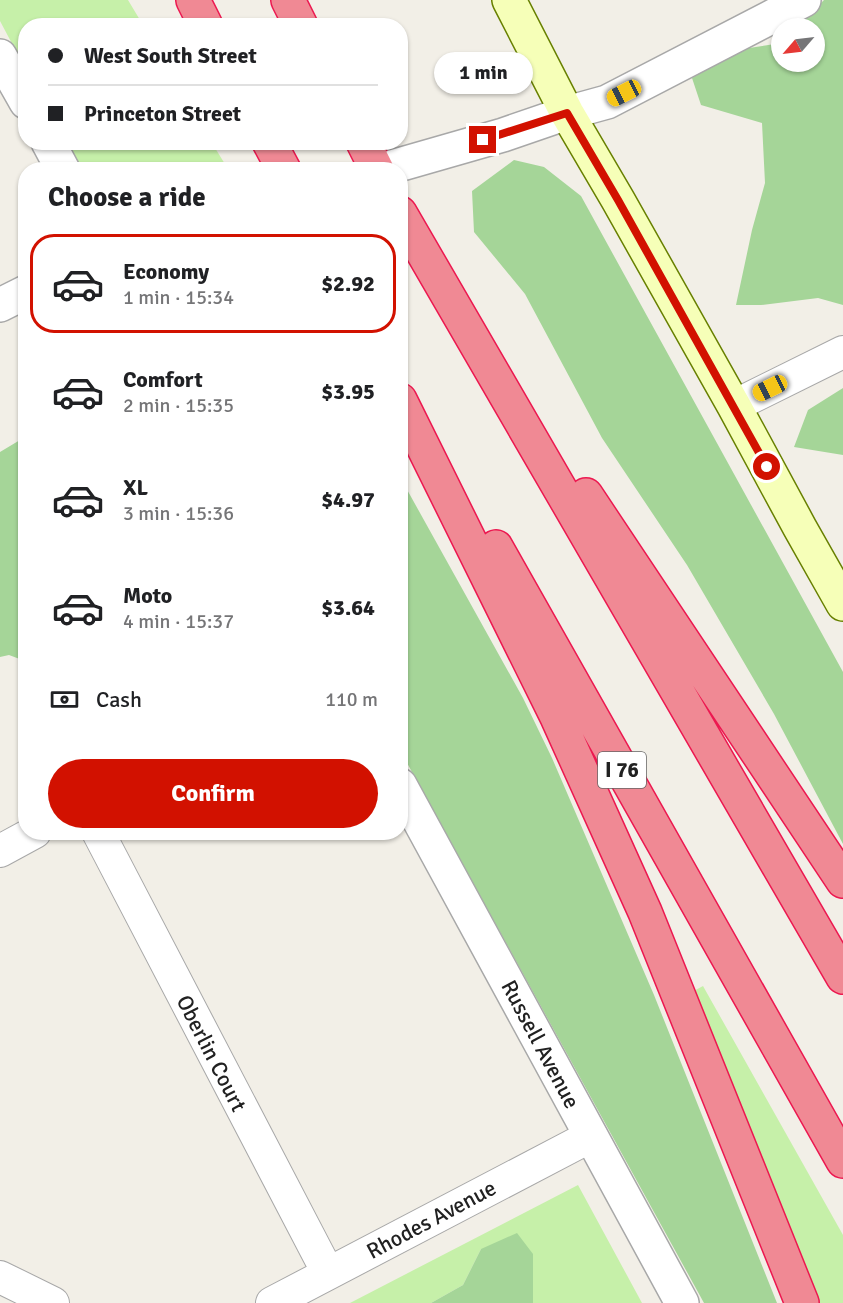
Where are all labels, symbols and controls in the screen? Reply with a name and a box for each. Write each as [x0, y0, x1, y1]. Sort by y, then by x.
north arrow [771, 18, 825, 72]
map controls [771, 18, 825, 72]
text: West South Street [84, 42, 257, 69]
callout: 1 min [434, 53, 532, 95]
text: 1 min [459, 60, 508, 85]
car [604, 77, 644, 109]
text: Princeton Street [84, 100, 241, 127]
route end [469, 126, 496, 153]
text: Choose a ride [48, 181, 206, 214]
icon: car [51, 257, 105, 311]
text: Economy [123, 258, 209, 285]
text: $2.92 [321, 270, 375, 297]
text: 1 min · 15:34 [123, 285, 234, 310]
icon: car [51, 365, 105, 419]
text: Comfort [123, 366, 203, 393]
car [750, 372, 790, 404]
text: $3.95 [321, 378, 375, 405]
text: 2 min · 15:35 [123, 393, 234, 418]
route start [753, 453, 780, 480]
icon: car [51, 473, 105, 527]
text: XL [123, 474, 148, 501]
text: $4.97 [321, 486, 375, 513]
text: 3 min · 15:36 [123, 501, 234, 526]
icon: car [51, 581, 105, 635]
text: Moto [123, 582, 172, 609]
text: $3.64 [321, 594, 375, 621]
text: 4 min · 15:37 [123, 609, 234, 634]
icon: cash [48, 683, 81, 716]
text: Cash [96, 686, 142, 713]
text: 110 m [325, 687, 378, 712]
road number: I 76 [598, 752, 646, 788]
button: Confirm [48, 759, 378, 828]
street label: Russell Avenue [495, 975, 586, 1113]
street label: Oberlin Court [171, 990, 253, 1116]
street label: Rhodes Avenue [362, 1174, 501, 1265]

